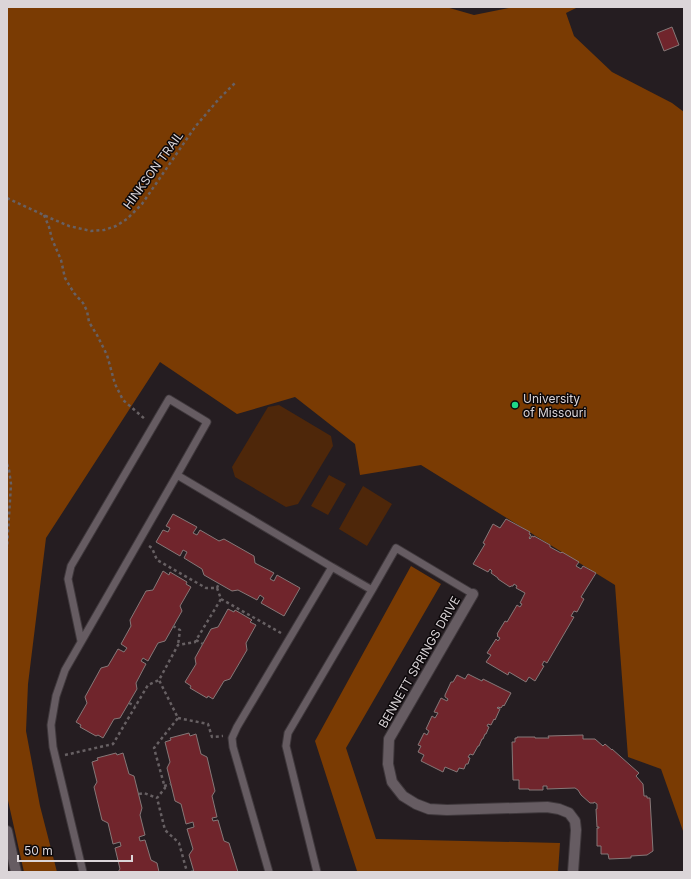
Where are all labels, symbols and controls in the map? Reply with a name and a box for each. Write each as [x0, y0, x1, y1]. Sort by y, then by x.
street label: HINKSON TRAIL [120, 128, 186, 212]
place label: University of Missouri [523, 391, 586, 420]
marker: University of Missouri [510, 400, 520, 410]
street label: BENNETT SPRINGS DRIVE [375, 593, 463, 731]
scale bar [18, 837, 132, 863]
text: 50 m [24, 843, 53, 858]

